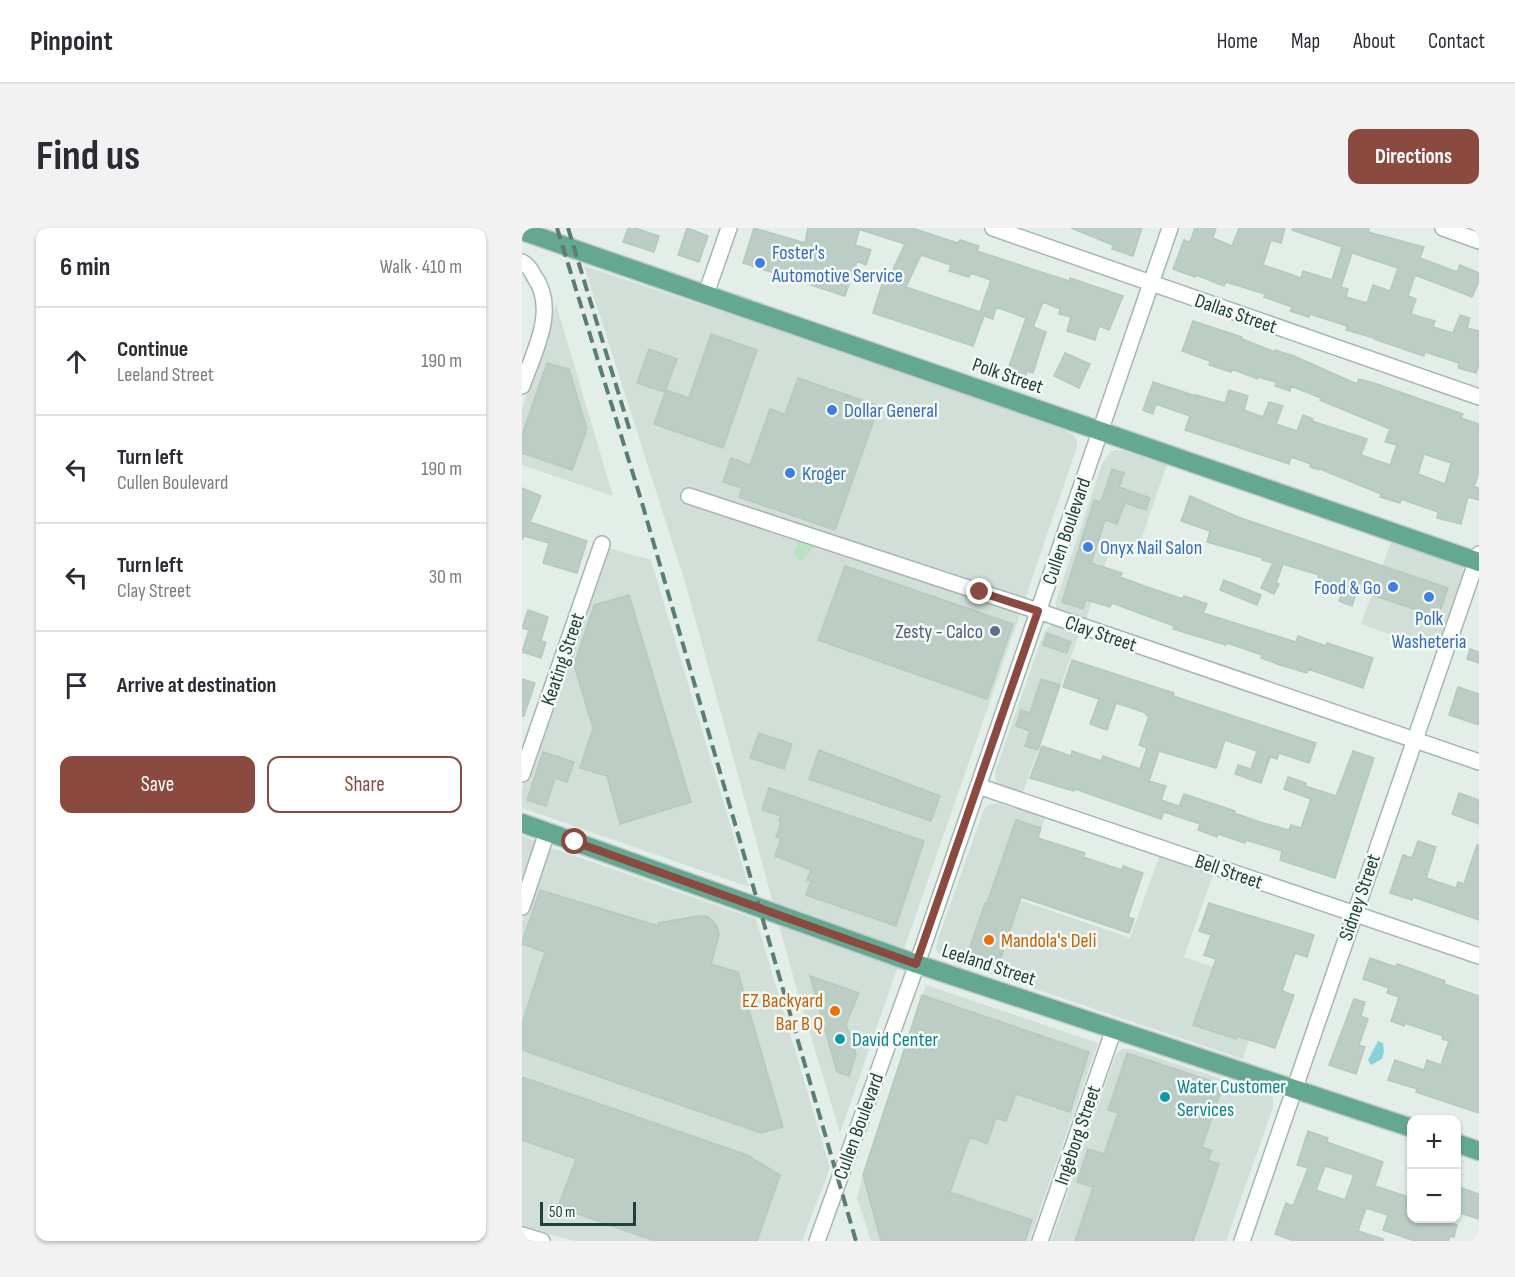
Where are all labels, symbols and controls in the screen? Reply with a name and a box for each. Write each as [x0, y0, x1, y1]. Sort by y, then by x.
text: Pinpoint [30, 25, 113, 58]
text: Home [1217, 29, 1258, 54]
text: Map [1291, 29, 1320, 54]
text: About [1353, 29, 1395, 54]
text: Contact [1428, 29, 1485, 54]
button: Directions [1348, 129, 1479, 184]
text: Find us [36, 131, 140, 182]
place label: Foster's Automotive Service [771, 241, 903, 288]
text: 6 min [60, 252, 110, 283]
text: Walk · 410 m [380, 255, 462, 279]
marker: Foster's Automotive Service [753, 256, 767, 270]
street label: Dallas Street [1192, 289, 1280, 339]
text: Continue [117, 336, 188, 363]
icon: ahead [60, 345, 93, 378]
text: 190 m [421, 349, 462, 373]
street label: Polk Street [969, 353, 1046, 399]
text: Leeland Street [117, 363, 214, 387]
place label: Dollar General [844, 399, 938, 423]
marker: Dollar General [825, 403, 839, 417]
text: Turn left [117, 444, 183, 471]
icon: left [60, 453, 93, 486]
text: 190 m [421, 457, 462, 481]
place label: Kroger [802, 462, 847, 486]
marker: Kroger [783, 466, 797, 480]
text: Cullen Boulevard [117, 471, 228, 495]
street label: Cullen Boulevard [1037, 475, 1096, 588]
place label: Onyx Nail Salon [1100, 536, 1202, 560]
marker: Onyx Nail Salon [1081, 540, 1095, 554]
text: Turn left [117, 552, 183, 579]
icon: left [60, 561, 93, 594]
text: 30 m [429, 565, 462, 589]
place label: Food & Go [1314, 576, 1381, 600]
route end [966, 578, 992, 604]
text: Clay Street [117, 579, 191, 603]
marker: Food & Go [1386, 580, 1400, 594]
marker: Polk Washeteria [1422, 590, 1436, 604]
place label: Polk Washeteria [1391, 607, 1467, 654]
street label: Keating Street [536, 610, 590, 709]
street label: Clay Street [1062, 611, 1140, 657]
place label: Zesty - Calco [895, 620, 983, 644]
marker: Zesty - Calco [988, 624, 1002, 638]
icon: arrive [60, 669, 93, 702]
text: Arrive at destination [117, 672, 276, 699]
button: Save [60, 756, 255, 813]
button: Share [267, 756, 462, 813]
route start [561, 828, 587, 854]
street label: Bell Street [1192, 849, 1266, 895]
street label: Sidney Street [1334, 851, 1386, 944]
place label: Mandola's Deli [1001, 929, 1096, 953]
marker: Mandola's Deli [982, 933, 996, 947]
street label: Leeland Street [939, 939, 1039, 991]
place label: EZ Backyard Bar B Q [742, 989, 823, 1036]
marker: EZ Backyard Bar B Q [828, 1004, 842, 1018]
place label: David Center [852, 1028, 938, 1052]
marker: David Center [833, 1032, 847, 1046]
street label: Cullen Boulevard [829, 1070, 889, 1183]
place label: Water Customer Services [1177, 1075, 1286, 1122]
street label: Ingeborg Street [1050, 1082, 1106, 1188]
marker: Water Customer Services [1158, 1090, 1172, 1104]
map controls [1407, 1115, 1461, 1223]
button: + [1407, 1115, 1461, 1169]
button: − [1407, 1169, 1461, 1223]
scale bar [540, 1199, 636, 1226]
text: 50 m [549, 1203, 575, 1222]

